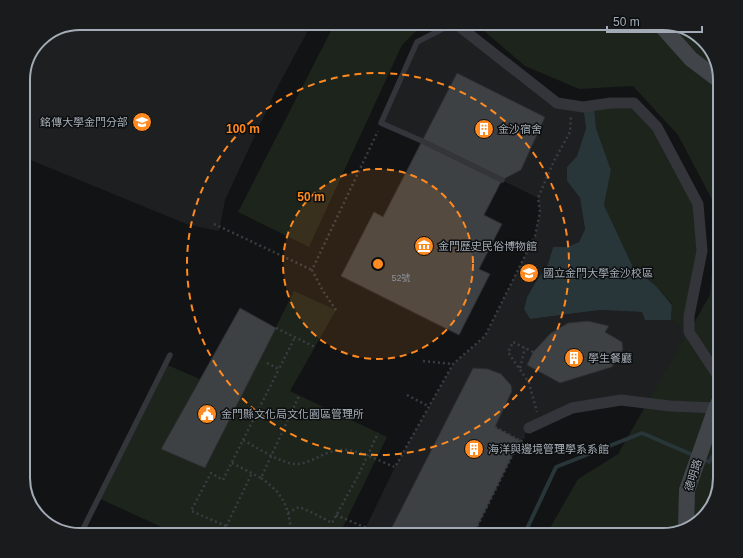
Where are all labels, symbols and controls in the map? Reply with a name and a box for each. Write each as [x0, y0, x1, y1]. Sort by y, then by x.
scale bar [607, 8, 702, 34]
text: 50 m [613, 15, 640, 29]
school or university icon: 銘傳大學金門分部 [131, 111, 153, 133]
place label: 銘傳大學金門分部 [40, 116, 128, 128]
building icon: 金沙宿舍 [473, 118, 495, 140]
text: 100 m [226, 122, 260, 136]
place label: 金沙宿舍 [498, 123, 542, 135]
text: 50 m [297, 190, 325, 204]
museum icon: 金門歷史民俗博物館 [413, 235, 435, 257]
place label: 金門歷史民俗博物館 [438, 240, 537, 252]
centre of rings [371, 257, 385, 271]
school or university icon: 國立金門大學金沙校區 [518, 262, 540, 284]
place label: 國立金門大學金沙校區 [543, 267, 653, 279]
house number: 52號 [391, 273, 411, 283]
building icon: 學生餐廳 [563, 347, 585, 369]
place label: 學生餐廳 [588, 352, 632, 364]
public building icon: 金門縣文化局文化園區管理所 [196, 403, 218, 425]
place label: 金門縣文化局文化園區管理所 [221, 408, 364, 420]
building icon: 海洋與邊境管理學系系館 [463, 438, 485, 460]
place label: 海洋與邊境管理學系系館 [488, 443, 609, 455]
street label: 德明路 [682, 457, 704, 493]

